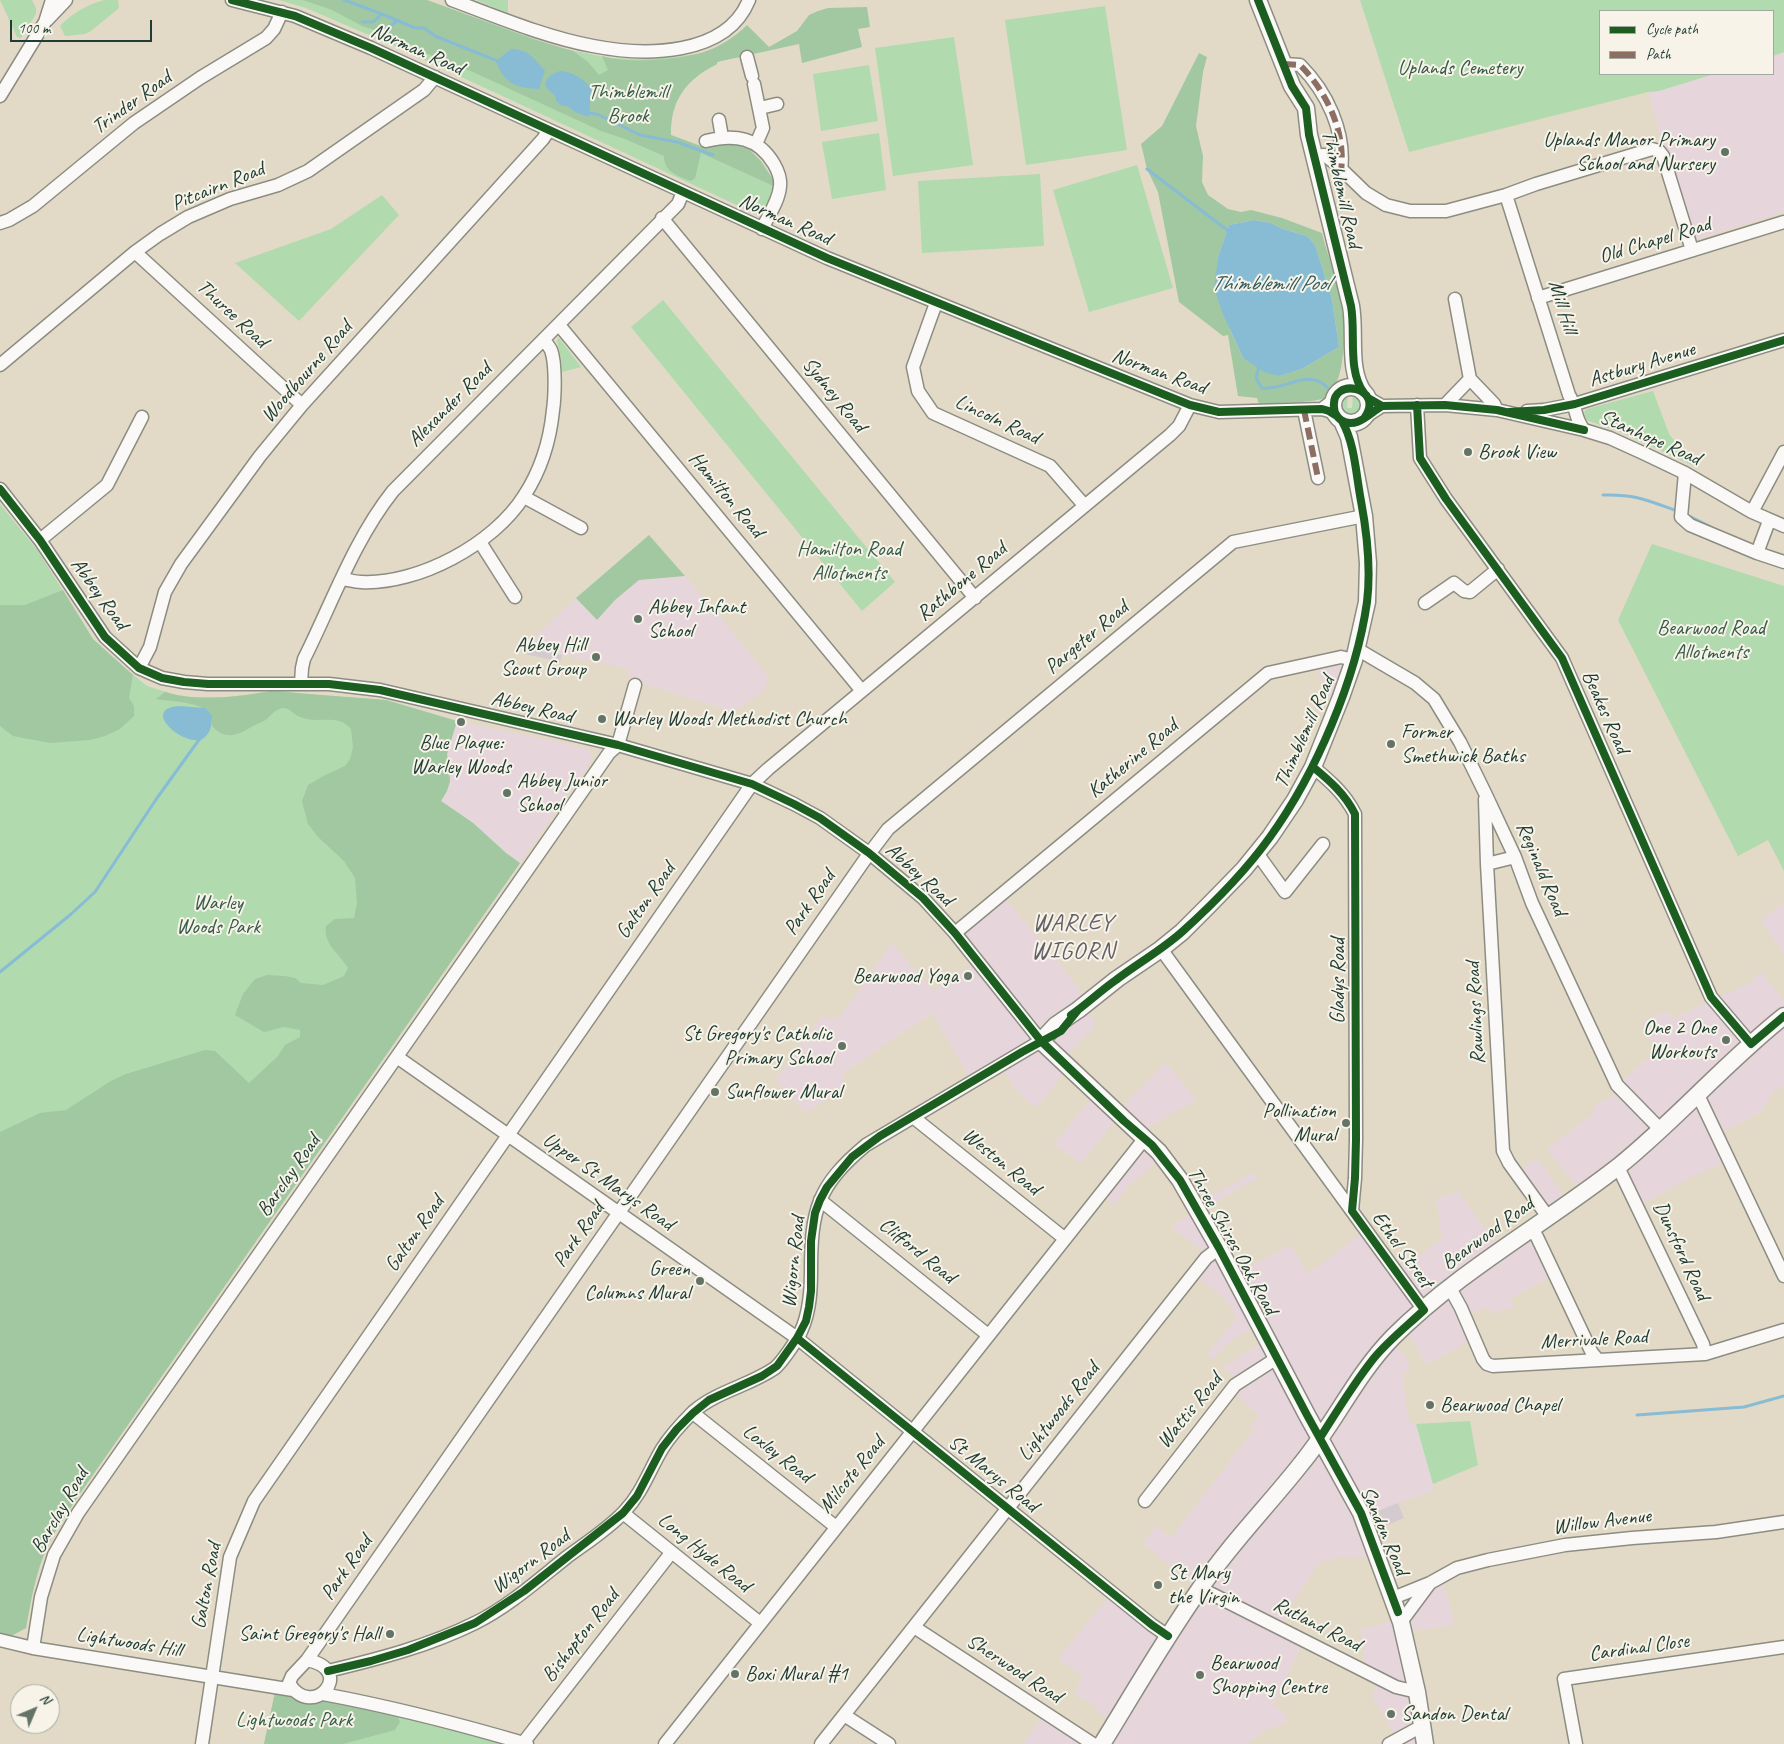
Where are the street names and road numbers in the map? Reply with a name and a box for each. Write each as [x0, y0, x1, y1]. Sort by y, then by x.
street label: Norman Road [367, 18, 467, 82]
street label: Trinder Road [87, 66, 177, 140]
street label: Thimblemill Road [1315, 128, 1367, 250]
street label: Pitcairn Road [168, 157, 268, 217]
street label: Norman Road [735, 188, 835, 252]
street label: Old Chapel Road [1596, 212, 1714, 270]
street label: Thuree Road [191, 274, 273, 354]
street label: Mill Hill [1542, 277, 1582, 337]
street label: Woodbourne Road [256, 316, 358, 428]
street label: Astbury Avenue [1586, 337, 1698, 393]
street label: Norman Road [1108, 343, 1210, 401]
street label: Sydney Road [796, 352, 872, 438]
street label: Alexander Road [403, 358, 497, 452]
street label: Lincoln Road [951, 389, 1043, 451]
street label: Stanhope Road [1595, 404, 1705, 472]
street label: Hamilton Road [683, 447, 769, 543]
street label: Rathbone Road [912, 537, 1012, 627]
street label: Abbey Road [64, 553, 134, 635]
street label: Pargeter Road [1040, 596, 1134, 680]
street label: Beakes Road [1576, 667, 1634, 757]
street label: Thimblemill Road [1269, 672, 1341, 792]
street label: Abbey Road [489, 686, 575, 730]
street label: Katherine Road [1083, 714, 1183, 804]
street label: Reginald Road [1510, 818, 1572, 920]
street label: Abbey Road [880, 838, 958, 912]
street label: Galton Road [611, 858, 681, 944]
street label: Park Road [779, 866, 841, 940]
street label: Gladys Road [1325, 938, 1351, 1024]
street label: Rawlings Road [1461, 961, 1491, 1065]
street label: Weston Road [957, 1123, 1045, 1201]
street label: Upper St Marys Road [537, 1127, 679, 1237]
street label: Barclay Road [252, 1130, 326, 1222]
street label: Three Shires Oak Road [1181, 1163, 1283, 1319]
street label: Galton Road [380, 1191, 450, 1277]
street label: Bearwood Road [1437, 1192, 1539, 1276]
street label: Park Road [548, 1198, 610, 1272]
street label: Dunsford Road [1647, 1198, 1715, 1304]
street label: Ethel Street [1366, 1207, 1438, 1293]
street label: Clifford Road [874, 1212, 960, 1290]
street label: Wigorn Road [777, 1215, 811, 1309]
street label: Merrivale Road [1540, 1325, 1648, 1355]
street label: Lightwoods Road [1013, 1358, 1105, 1466]
street label: Wattis Road [1152, 1368, 1228, 1454]
street label: Loxley Road [737, 1419, 817, 1489]
street label: St Marys Road [943, 1430, 1043, 1518]
street label: Milcote Road [813, 1431, 891, 1519]
street label: Barclay Road [25, 1464, 95, 1558]
street label: Sandon Road [1354, 1483, 1414, 1579]
street label: Willow Avenue [1552, 1503, 1652, 1541]
street label: Long Hyde Road [652, 1508, 756, 1598]
street label: Wigorn Road [487, 1524, 575, 1600]
street label: Park Road [316, 1531, 378, 1605]
street label: Galton Road [186, 1541, 228, 1631]
street label: Bishopton Road [537, 1584, 625, 1688]
street label: Rutland Road [1269, 1592, 1365, 1658]
street label: Lightwoods Hill [75, 1622, 183, 1664]
street label: Sherwood Road [961, 1629, 1067, 1709]
street label: Cardinal Close [1587, 1629, 1691, 1667]

